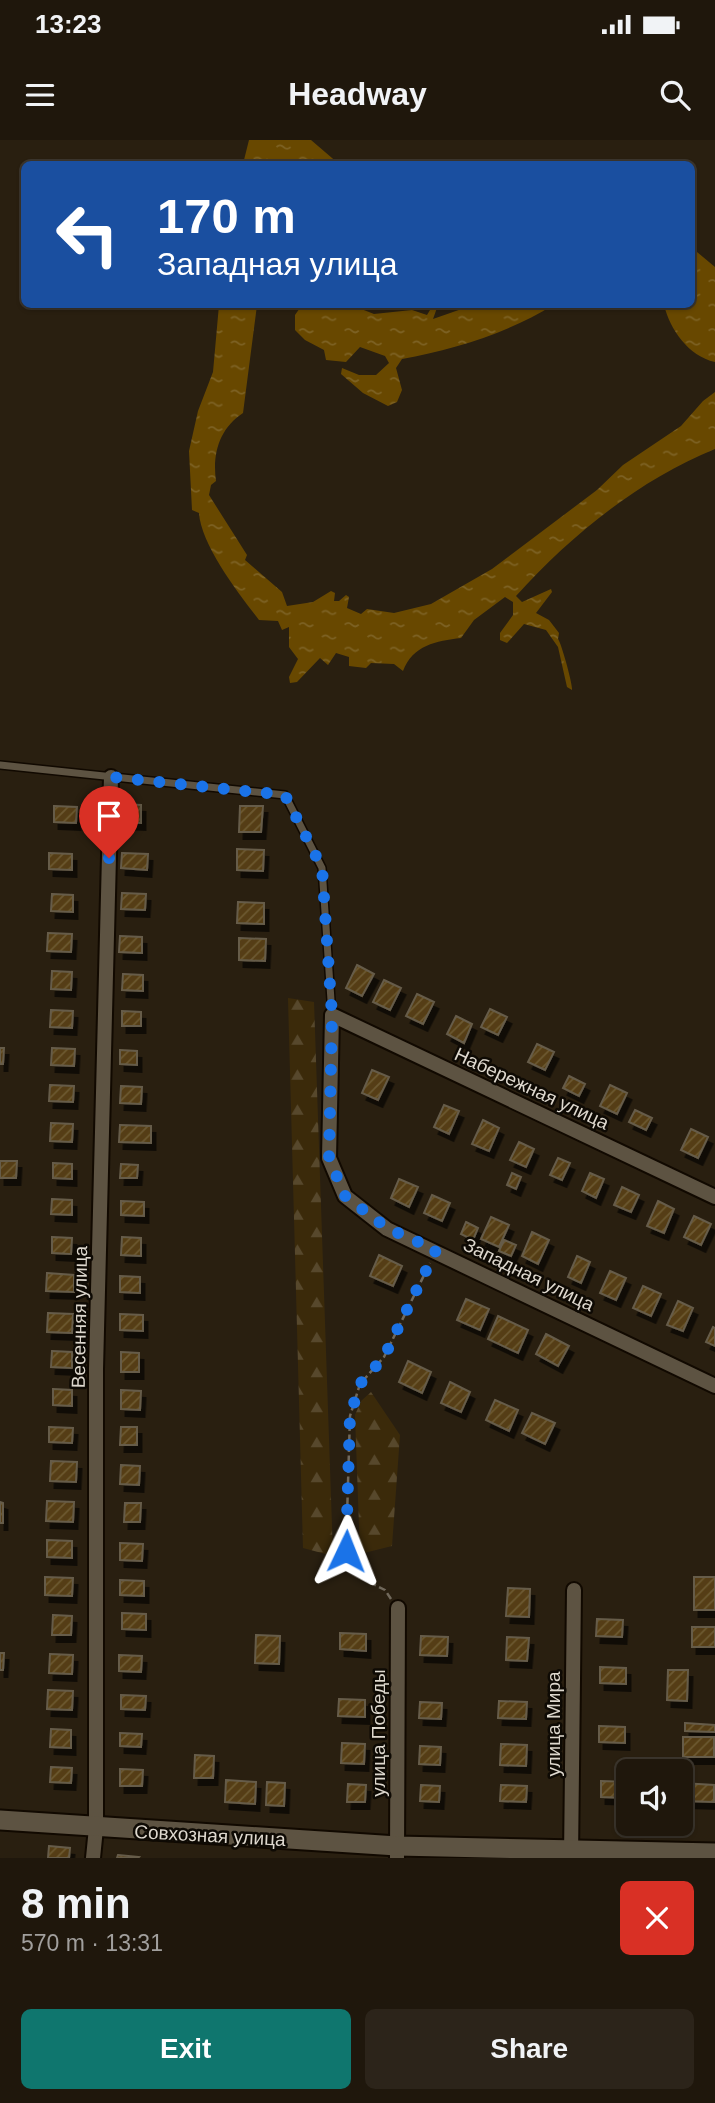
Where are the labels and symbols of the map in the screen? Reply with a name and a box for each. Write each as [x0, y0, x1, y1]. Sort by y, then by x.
pin [79, 786, 139, 858]
street label: Набережная улица [451, 1043, 613, 1134]
street label: Западная улица [460, 1234, 598, 1315]
street label: Весенняя улица [68, 1245, 91, 1388]
position arrow [309, 1514, 383, 1588]
street label: улица Победы [368, 1669, 389, 1797]
street label: улица Мира [543, 1671, 564, 1777]
street label: Совхозная улица [134, 1821, 287, 1850]

